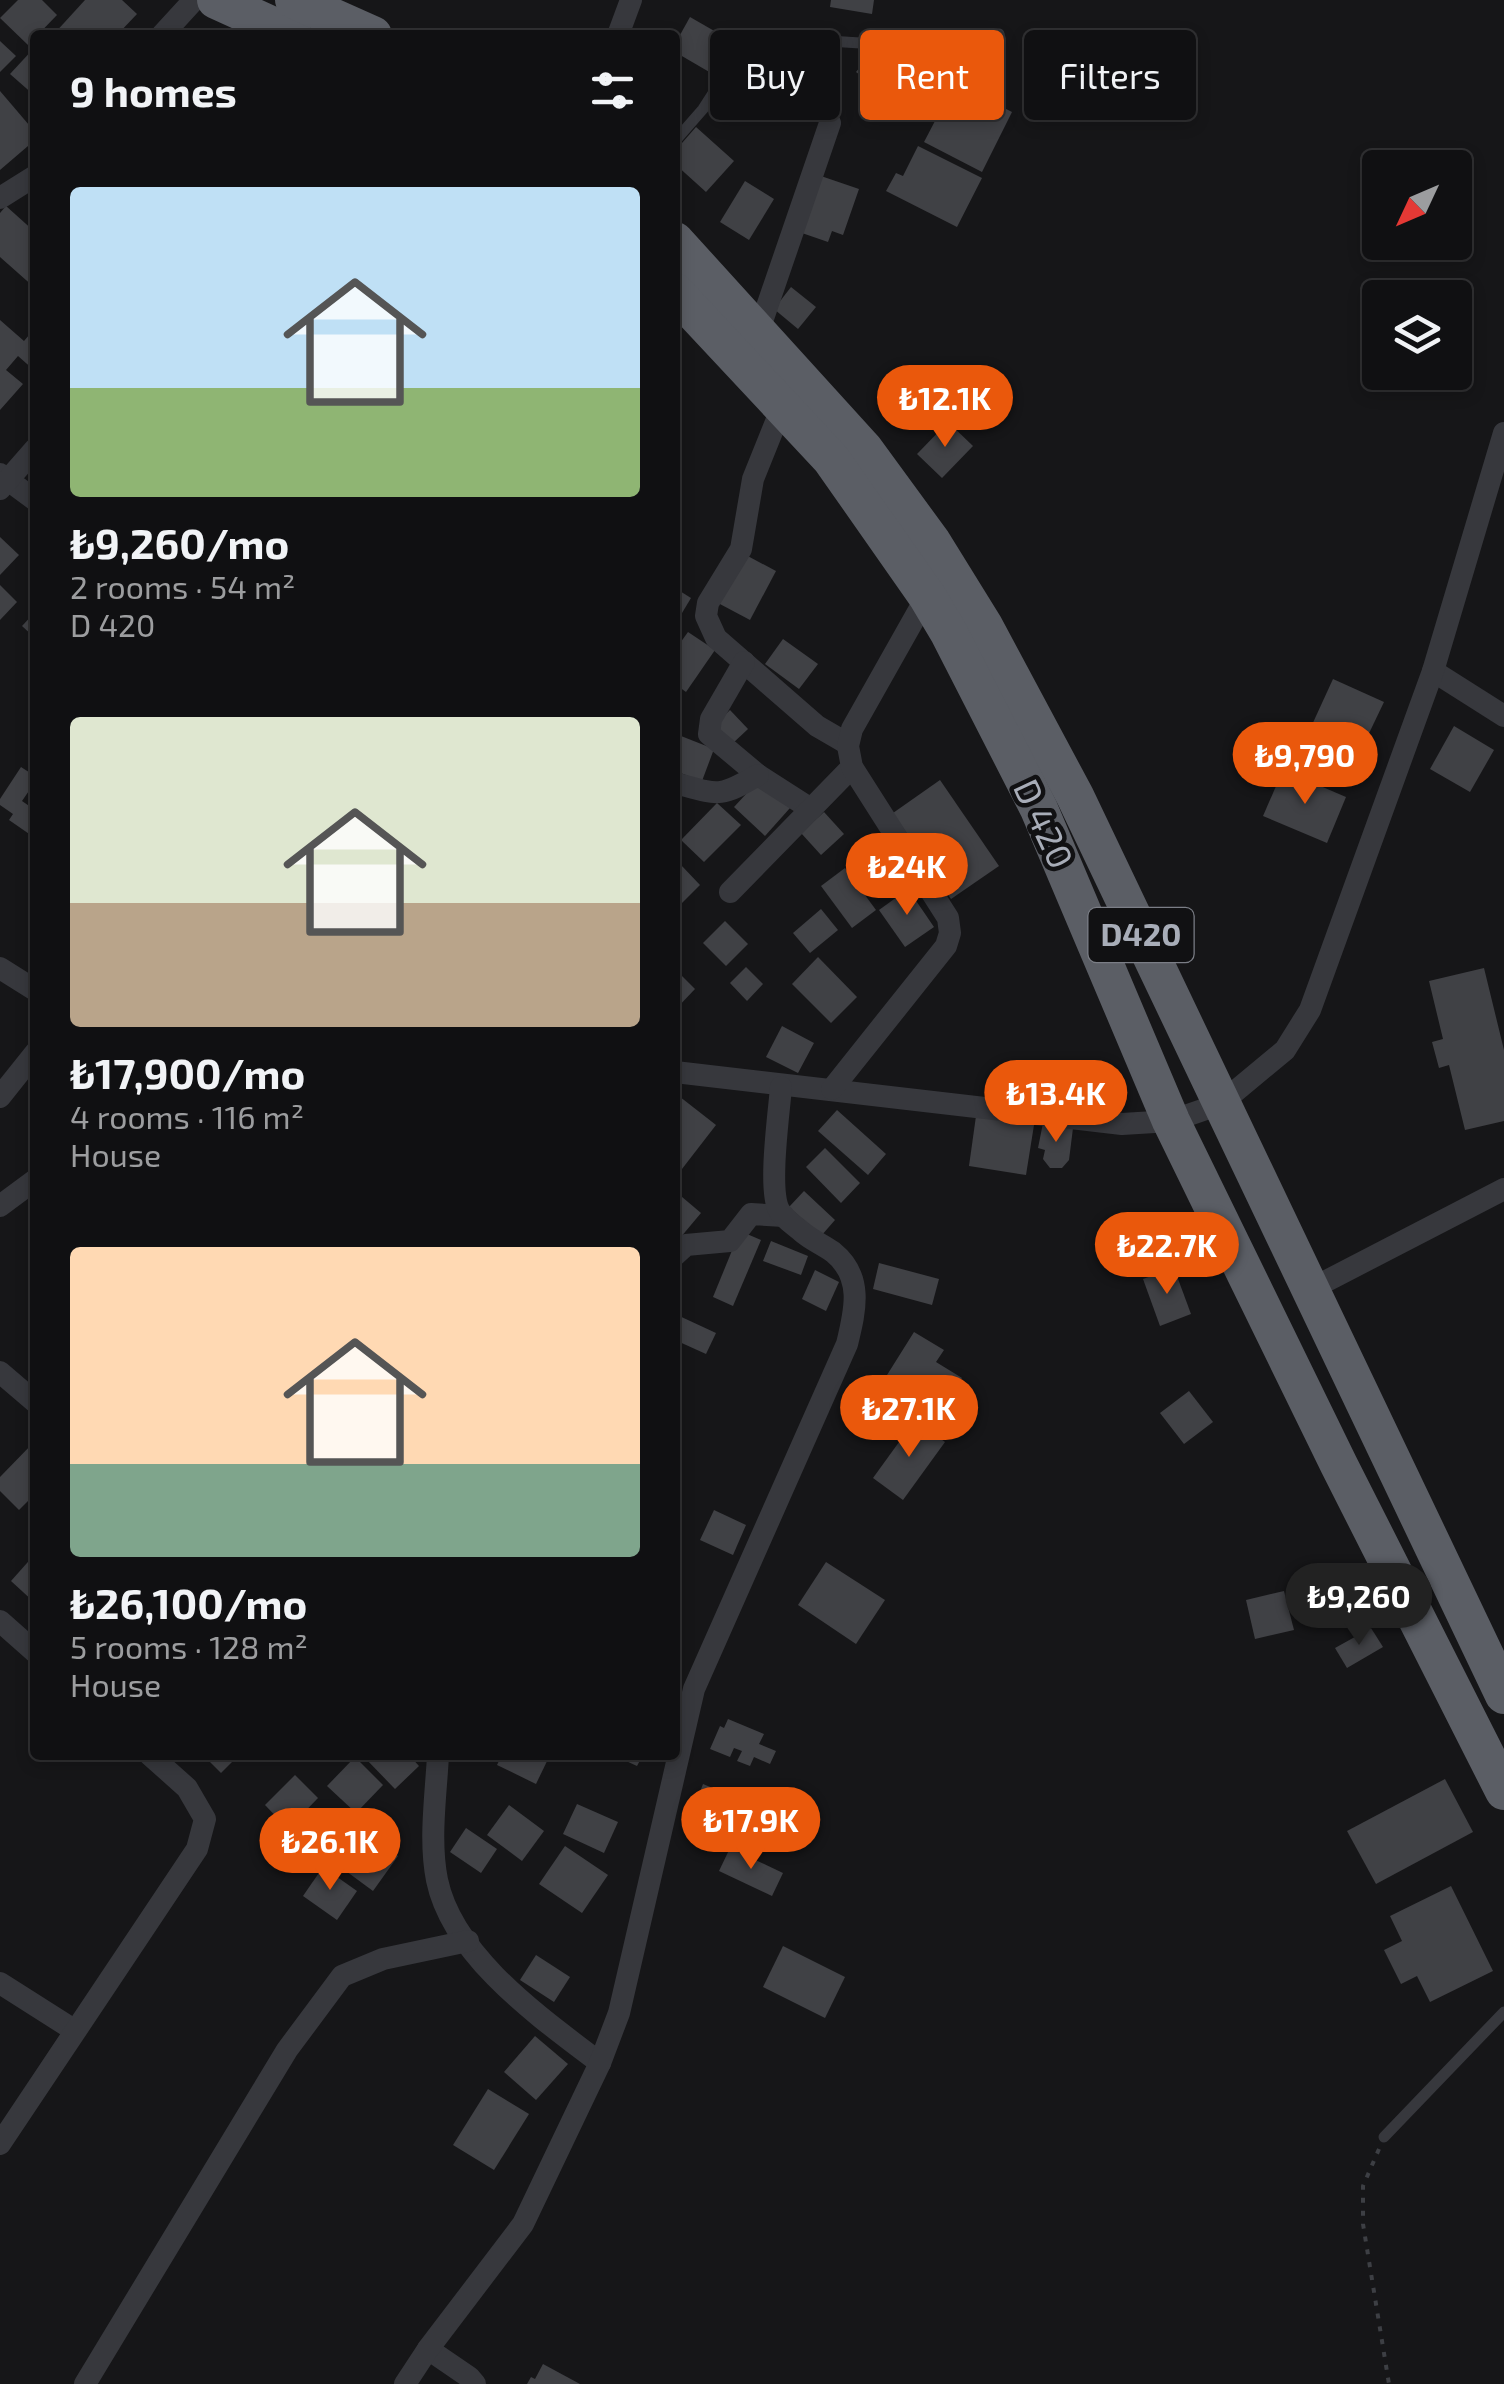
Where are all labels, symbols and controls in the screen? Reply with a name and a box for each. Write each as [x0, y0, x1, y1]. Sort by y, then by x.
chip: Buy [710, 30, 840, 120]
chip: Rent [860, 30, 1004, 120]
chip: Filters [1024, 30, 1196, 120]
icon: filters [585, 63, 640, 118]
text: 9 homes [70, 65, 237, 115]
north arrow [1362, 150, 1472, 260]
map controls [1362, 150, 1472, 390]
icon: home [265, 252, 445, 432]
button: layers [1362, 280, 1472, 390]
pin: ₺12.1K [864, 365, 1026, 450]
text: ₺12.1K [899, 378, 991, 416]
text: ₺9,260/mo [70, 517, 289, 567]
text: 2 rooms · 54 m² [70, 567, 295, 605]
text: D 420 [70, 605, 155, 643]
pin: ₺9,790 [1224, 722, 1386, 807]
text: ₺9,790 [1255, 735, 1355, 773]
street label: D 420 [1006, 772, 1084, 874]
icon: home [265, 782, 445, 962]
pin: ₺24K [848, 833, 966, 918]
text: ₺24K [868, 846, 946, 884]
road number: D420 [1088, 908, 1194, 962]
text: ₺17,900/mo [70, 1047, 305, 1097]
pin: ₺13.4K [975, 1060, 1137, 1145]
text: ₺13.4K [1006, 1073, 1106, 1111]
text: 4 rooms · 116 m² [70, 1097, 304, 1135]
text: House [70, 1135, 161, 1173]
pin: ₺22.7K [1086, 1212, 1248, 1297]
text: ₺22.7K [1117, 1225, 1217, 1263]
icon: home [265, 1312, 445, 1492]
pin: ₺27.1K [828, 1375, 990, 1460]
text: ₺27.1K [862, 1388, 956, 1426]
pin: ₺9,260 [1278, 1563, 1440, 1648]
text: ₺9,260 [1307, 1576, 1411, 1614]
text: ₺26,100/mo [70, 1577, 307, 1627]
text: 5 rooms · 128 m² [70, 1627, 308, 1665]
text: House [70, 1665, 161, 1703]
pin: ₺17.9K [670, 1787, 832, 1872]
text: ₺17.9K [703, 1800, 799, 1838]
pin: ₺26.1K [249, 1808, 411, 1893]
text: ₺26.1K [281, 1821, 379, 1859]

